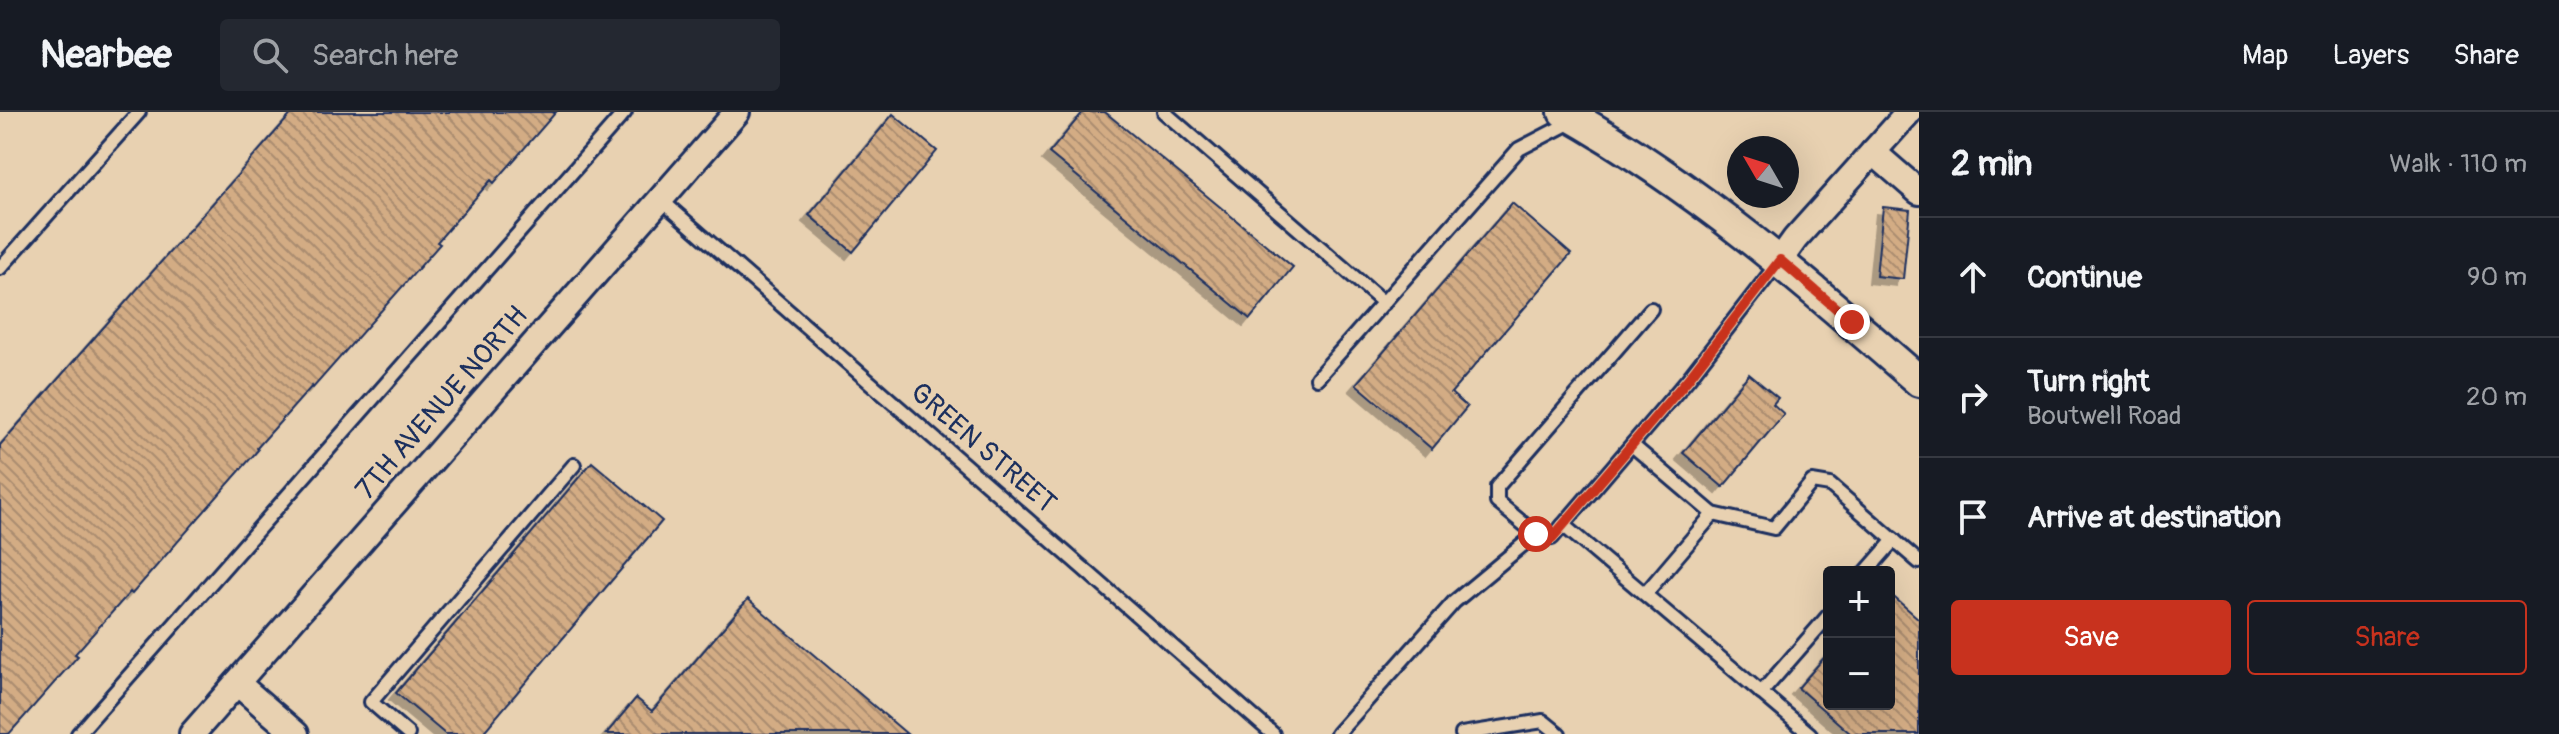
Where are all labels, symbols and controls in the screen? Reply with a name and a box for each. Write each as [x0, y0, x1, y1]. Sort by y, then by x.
search box [220, 19, 780, 91]
text: Nearbee [40, 31, 172, 79]
icon: search [248, 33, 292, 77]
text: Search here [312, 37, 458, 74]
text: Map [2242, 38, 2288, 73]
text: Layers [2332, 38, 2409, 73]
text: Share [2453, 38, 2519, 73]
north arrow [1727, 136, 1799, 208]
text: 2 min [1951, 143, 2033, 186]
text: Walk · 110 m [2389, 148, 2527, 180]
icon: ahead [1951, 255, 1995, 299]
text: Continue [2027, 259, 2142, 296]
text: 90 m [2467, 261, 2527, 293]
street label: 7TH AVENUE NORTH [348, 299, 536, 507]
route end [1834, 304, 1870, 340]
text: Turn right [2027, 363, 2150, 400]
street label: GREEN STREET [903, 375, 1063, 521]
icon: right [1951, 375, 1995, 419]
text: 20 m [2466, 381, 2527, 413]
text: Boutwell Road [2027, 400, 2181, 432]
icon: arrive [1951, 495, 1995, 539]
text: Arrive at destination [2027, 499, 2281, 536]
route start [1518, 516, 1554, 552]
map controls [1823, 566, 1895, 710]
button: + [1823, 566, 1895, 638]
button: Save [1951, 600, 2231, 675]
button: Share [2247, 600, 2527, 675]
button: − [1823, 638, 1895, 710]

